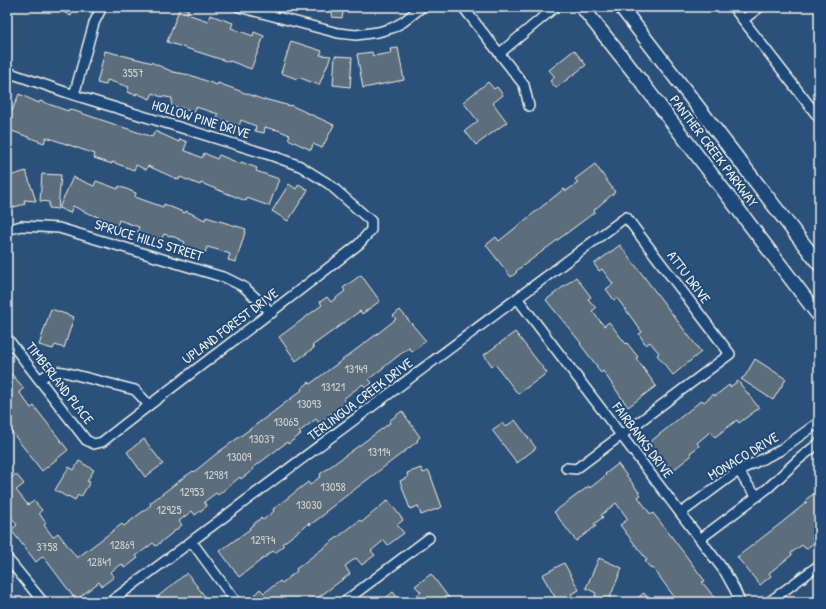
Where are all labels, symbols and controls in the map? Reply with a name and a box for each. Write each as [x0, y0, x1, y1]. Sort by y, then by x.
house number: 3557 [122, 64, 144, 81]
street label: PANTHER CREEK PARKWAY [666, 91, 763, 211]
street label: HOLLOW PINE DRIVE [150, 95, 253, 142]
street label: SPRUCE HILLS STREET [93, 214, 206, 265]
street label: ATTU DRIVE [663, 247, 715, 307]
street label: UPLAND FOREST DRIVE [178, 283, 282, 368]
street label: TIMBERLAND PLACE [22, 338, 99, 428]
street label: TERLINGUA CREEK DRIVE [303, 353, 416, 444]
house number: 13149 [345, 360, 368, 377]
house number: 13121 [321, 378, 345, 395]
house number: 13093 [297, 395, 321, 412]
street label: FAIRBANKS DRIVE [608, 397, 678, 482]
house number: 13065 [274, 413, 298, 430]
street label: MONACO DRIVE [704, 427, 782, 484]
house number: 13037 [249, 430, 275, 447]
house number: 13114 [368, 443, 391, 460]
house number: 13009 [227, 448, 252, 465]
house number: 12981 [204, 466, 228, 483]
house number: 13058 [320, 478, 346, 495]
house number: 12953 [180, 483, 204, 500]
house number: 13030 [296, 496, 322, 513]
house number: 12925 [156, 501, 182, 518]
house number: 12974 [251, 531, 276, 548]
house number: 12869 [110, 536, 135, 553]
house number: 3758 [36, 538, 58, 555]
house number: 12841 [87, 553, 111, 570]

